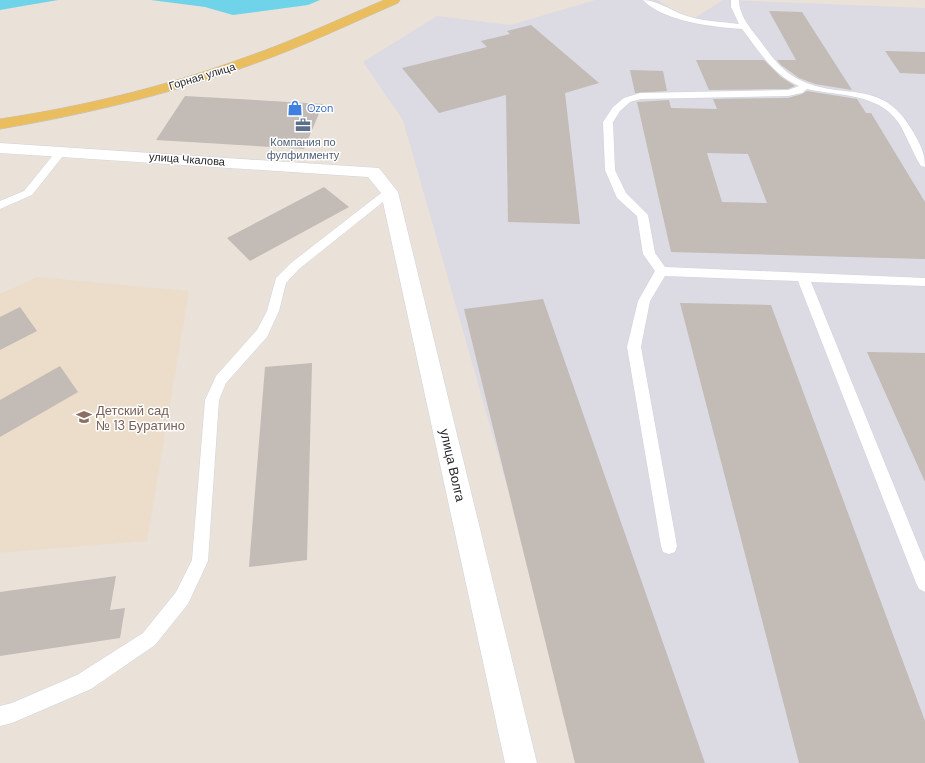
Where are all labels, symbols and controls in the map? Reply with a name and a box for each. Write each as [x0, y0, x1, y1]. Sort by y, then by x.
street label: Горная улица [167, 59, 238, 93]
shop icon: Ozon [286, 99, 304, 117]
place label: Ozon [307, 101, 333, 115]
office icon: Компания по фулфилменту [294, 116, 312, 134]
place label: Компания по фулфилменту [267, 135, 340, 162]
street label: улица Чкалова [149, 149, 226, 169]
place label: Детский сад № 13 Буратино [96, 402, 185, 434]
school or university icon: Детский сад № 13 Буратино [75, 408, 93, 426]
street label: улица Волга [436, 427, 469, 504]

